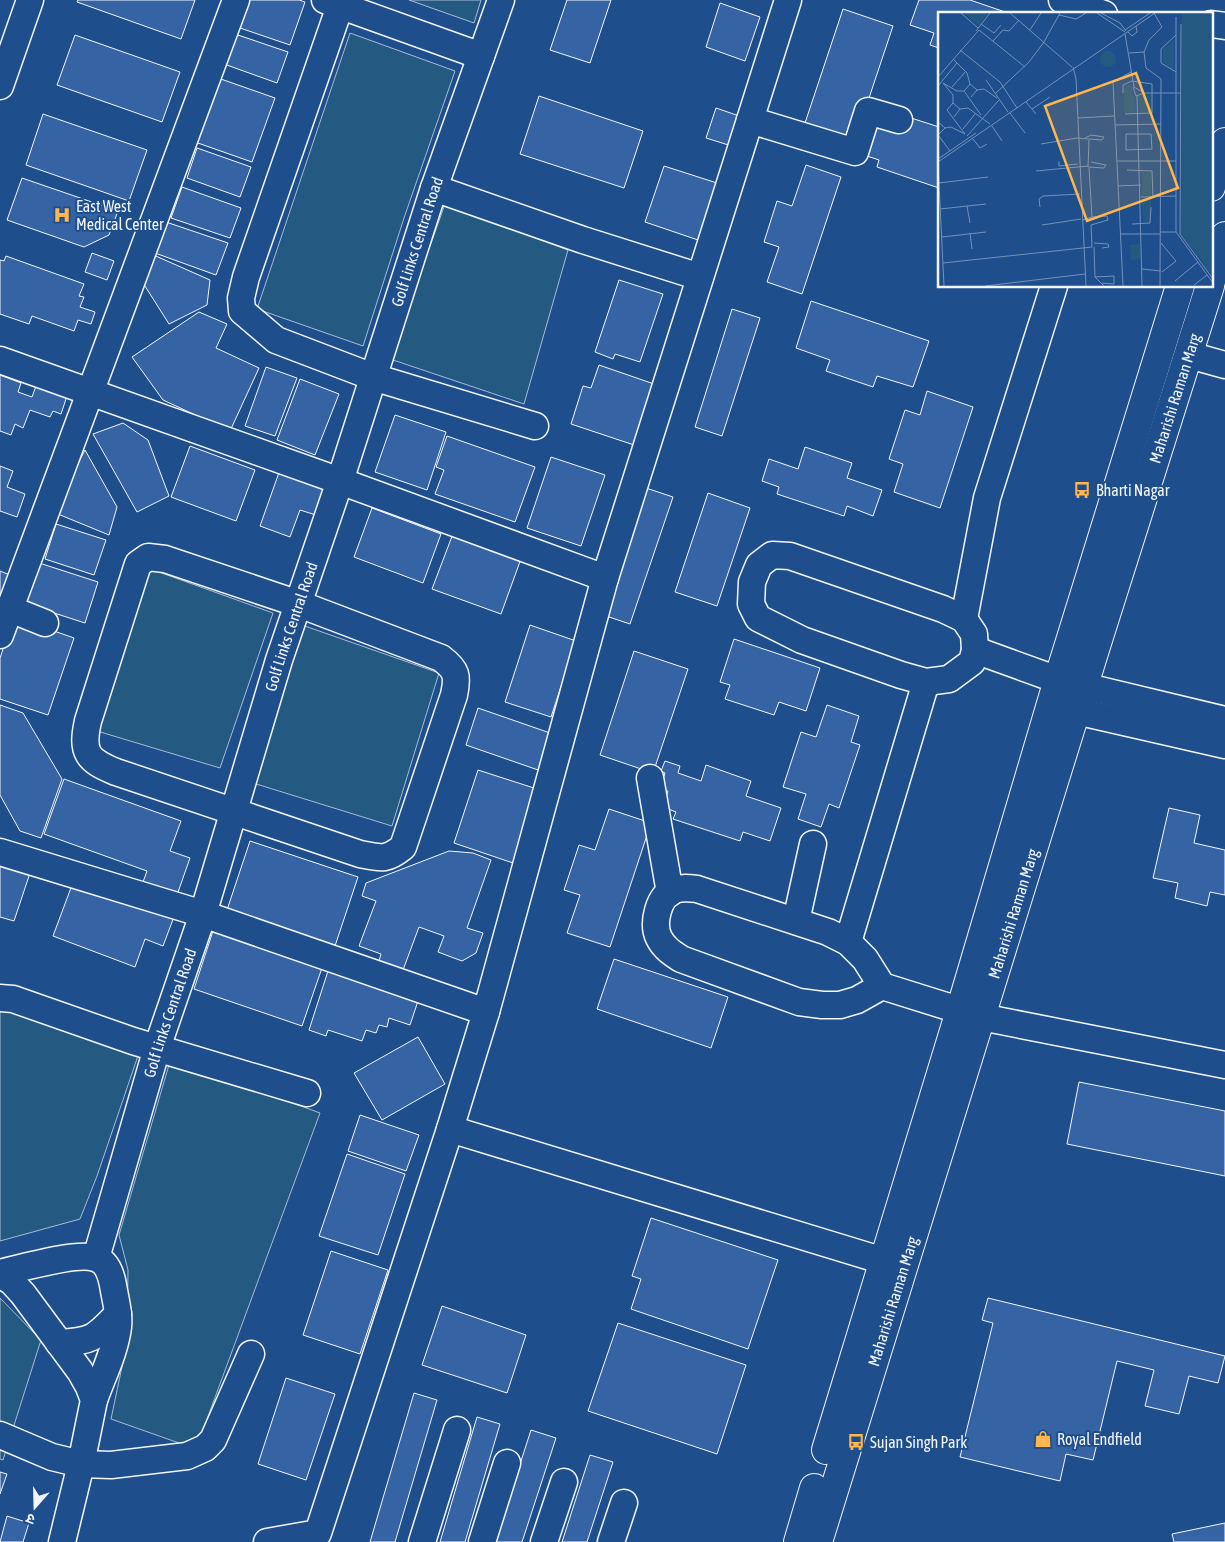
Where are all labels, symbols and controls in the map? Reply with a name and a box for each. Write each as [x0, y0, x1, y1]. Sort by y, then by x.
inset map [938, 12, 1212, 288]
street label: Golf Links Central Road [388, 174, 446, 309]
place label: East West Medical Center [76, 197, 164, 233]
hospital icon: East West Medical Center [52, 205, 72, 225]
street label: Maharishi Raman Marg [1146, 331, 1204, 465]
bus stop icon: Bharti Nagar [1072, 480, 1092, 500]
place label: Bharti Nagar [1096, 481, 1170, 500]
street label: Golf Links Central Road [261, 559, 321, 693]
street label: Maharishi Raman Marg [984, 846, 1043, 981]
street label: Golf Links Central Road [140, 946, 200, 1080]
street label: Maharishi Raman Marg [864, 1234, 922, 1368]
shop icon: Royal Endfield [1033, 1429, 1053, 1449]
place label: Royal Endfield [1057, 1430, 1142, 1449]
bus stop icon: Sujan Singh Park [846, 1432, 866, 1452]
place label: Sujan Singh Park [870, 1433, 967, 1452]
north arrow [10, 1482, 60, 1532]
text: उ [23, 1510, 37, 1528]

